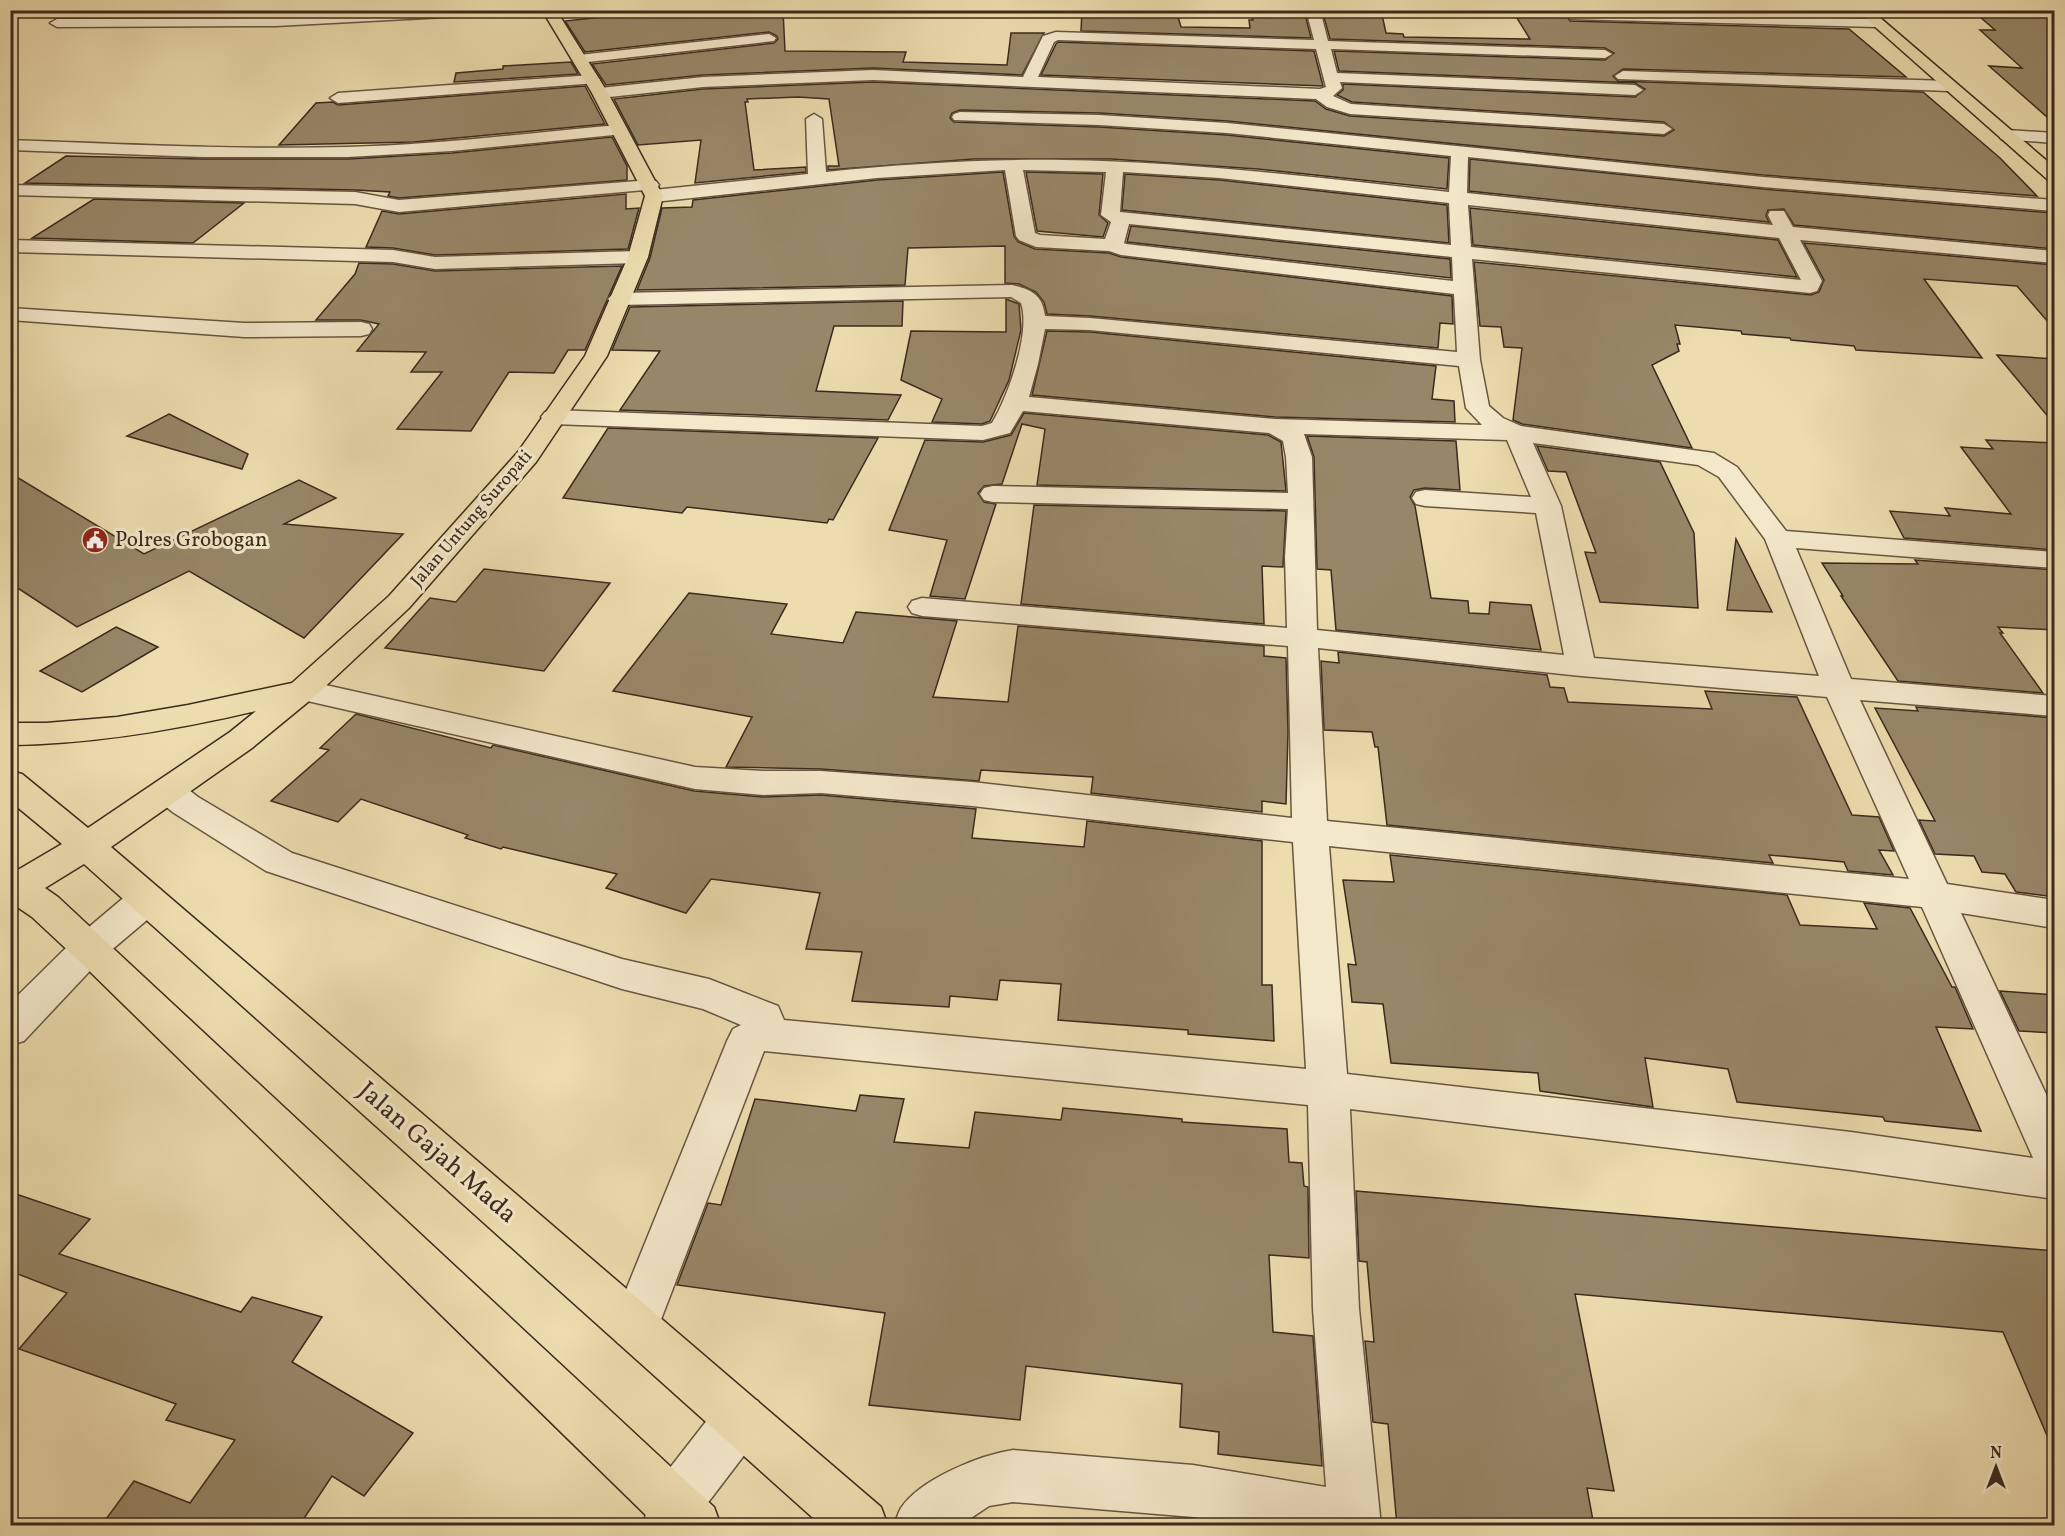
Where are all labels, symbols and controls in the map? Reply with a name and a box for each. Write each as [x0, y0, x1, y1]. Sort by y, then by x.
street label: Jalan Untung Suropati [405, 445, 539, 593]
public building icon: Polres Grobogan [80, 525, 110, 555]
place label: Polres Grobogan [115, 526, 267, 555]
street label: Jalan Gajah Mada [349, 1074, 525, 1232]
north arrow [1966, 1437, 2026, 1497]
text: N [1990, 1443, 2002, 1465]

